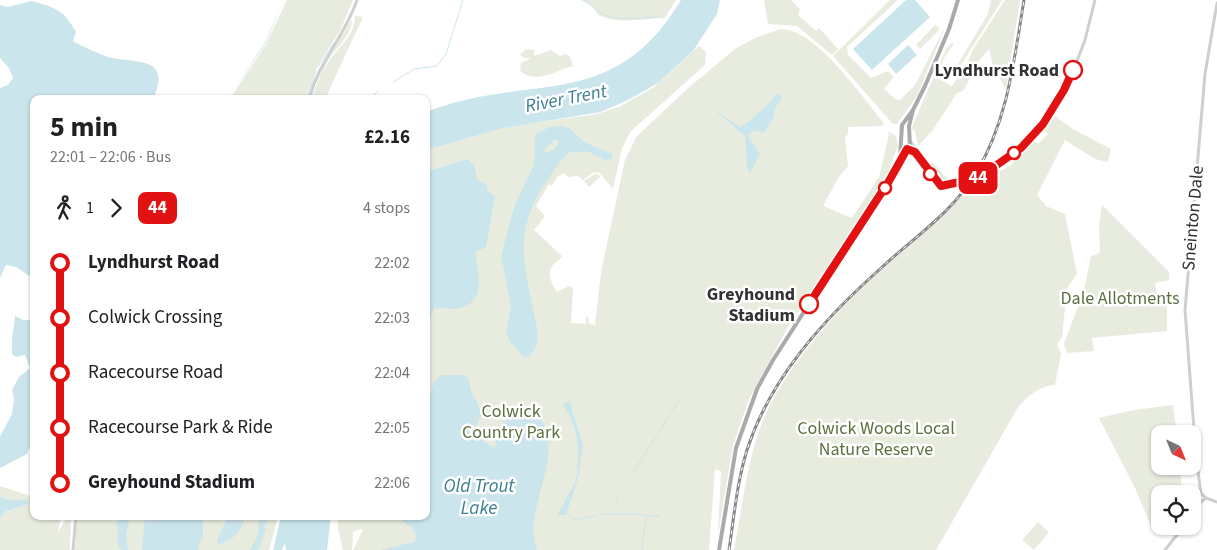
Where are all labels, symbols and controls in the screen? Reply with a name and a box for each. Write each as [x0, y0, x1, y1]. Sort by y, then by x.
place label: Lyndhurst Road [935, 58, 1059, 83]
marker: Lyndhurst Road [1063, 60, 1083, 80]
water label: River Trent [523, 78, 610, 120]
text: 5 min [50, 107, 118, 147]
text: £2.16 [364, 124, 410, 151]
text: 22:01 – 22:06 · Bus [50, 146, 171, 168]
unlabelled marker [1007, 146, 1021, 160]
line badge: 44 [956, 162, 1000, 194]
street label: Sneinton Dale [1176, 164, 1210, 272]
text: 44 [968, 165, 988, 190]
unlabelled marker [923, 167, 937, 181]
unlabelled marker [878, 181, 892, 195]
icon: walk [50, 194, 78, 222]
icon: forward [102, 194, 130, 222]
text: 44 [148, 195, 167, 220]
text: 1 [86, 197, 94, 219]
text: 4 stops [363, 197, 410, 219]
text: Lyndhurst Road [88, 249, 219, 276]
text: 22:02 [374, 252, 410, 274]
place label: Greyhound Stadium [707, 282, 795, 328]
park label: Dale Allotments [1061, 286, 1179, 311]
marker: Greyhound Stadium [799, 294, 819, 314]
text: Colwick Crossing [88, 304, 222, 331]
text: 22:03 [374, 307, 410, 329]
text: Racecourse Road [88, 359, 223, 386]
text: 22:04 [374, 362, 410, 384]
park label: Colwick Country Park [462, 399, 560, 445]
text: Racecourse Park & Ride [88, 414, 273, 441]
park label: Colwick Woods Local Nature Reserve [797, 416, 955, 462]
text: 22:05 [374, 417, 410, 439]
north arrow [1151, 425, 1201, 475]
map controls [1151, 425, 1201, 535]
text: Greyhound Stadium [88, 469, 255, 496]
text: 22:06 [374, 472, 410, 494]
water label: Old Trout Lake [443, 473, 515, 522]
button: locate [1151, 485, 1201, 535]

